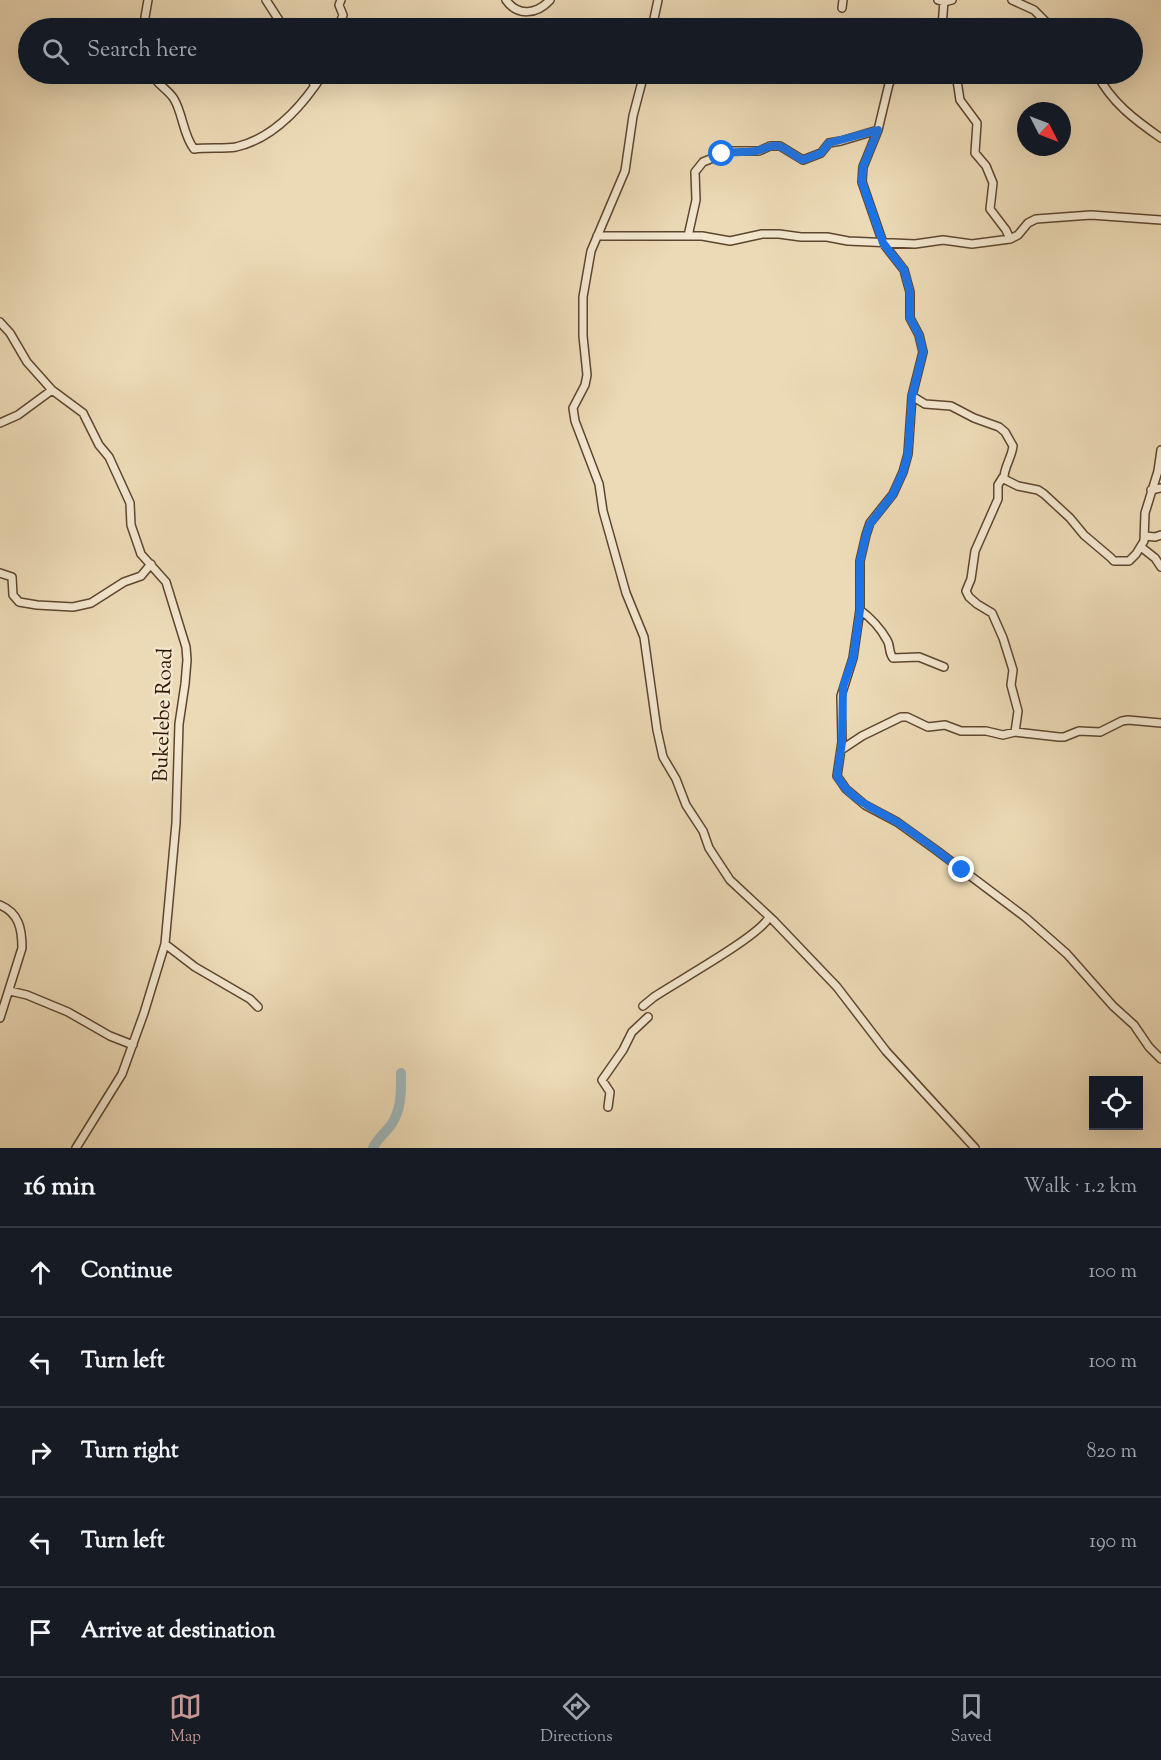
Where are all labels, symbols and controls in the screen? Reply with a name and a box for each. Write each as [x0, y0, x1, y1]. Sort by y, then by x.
search box [18, 18, 1143, 84]
icon: search [39, 35, 72, 68]
text: Search here [87, 35, 197, 67]
north arrow [1017, 102, 1071, 156]
route start [708, 140, 734, 166]
street label: Bukelebe Road [147, 647, 181, 783]
route end [948, 856, 974, 882]
map controls [1089, 1076, 1143, 1130]
button: locate [1089, 1076, 1143, 1130]
text: 16 min [24, 1169, 96, 1206]
text: Walk · 1.2 km [1024, 1173, 1137, 1202]
icon: ahead [24, 1256, 57, 1289]
text: Continue [81, 1256, 172, 1288]
text: 100 m [1088, 1258, 1137, 1287]
icon: left [24, 1346, 57, 1379]
text: Turn left [81, 1346, 164, 1378]
text: 100 m [1088, 1348, 1137, 1377]
icon: right [24, 1436, 57, 1469]
text: Turn right [81, 1436, 178, 1468]
text: 820 m [1086, 1438, 1137, 1467]
icon: left [24, 1526, 57, 1559]
text: Turn left [81, 1526, 164, 1558]
text: 190 m [1089, 1528, 1137, 1557]
icon: arrive [24, 1616, 57, 1649]
text: Arrive at destination [81, 1616, 276, 1648]
tab: Map [169, 1690, 202, 1749]
tab: Directions [540, 1690, 613, 1749]
tab: Saved [951, 1690, 992, 1749]

